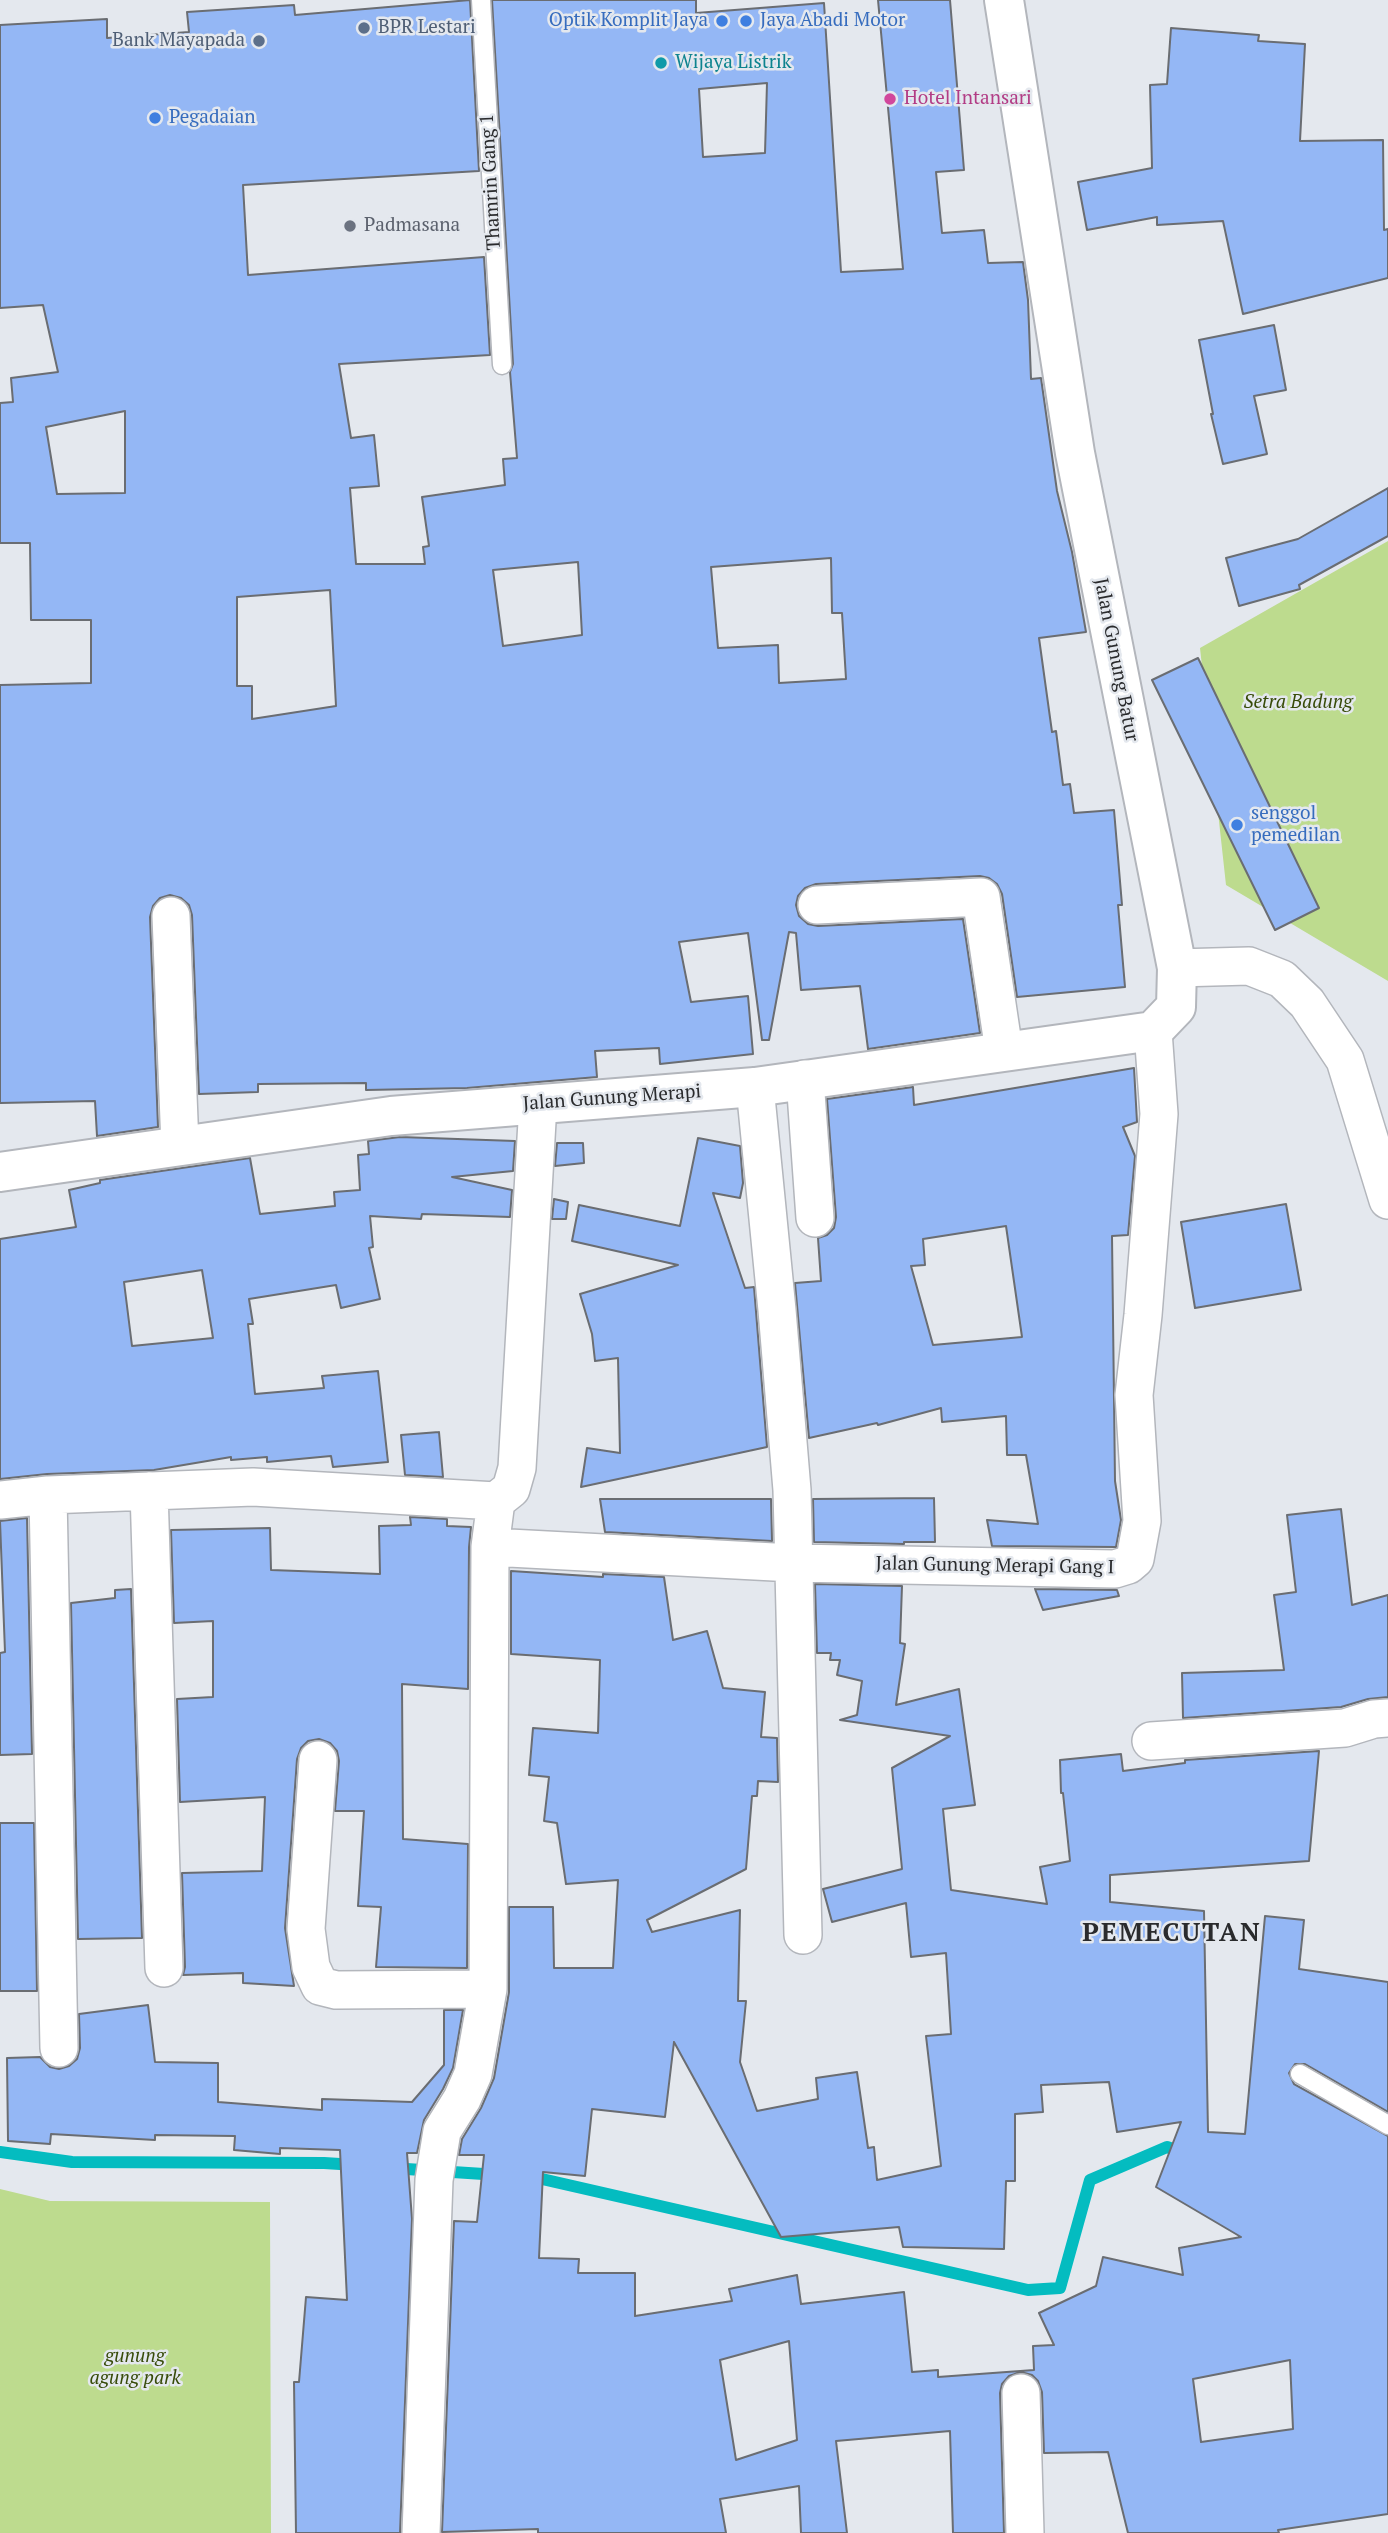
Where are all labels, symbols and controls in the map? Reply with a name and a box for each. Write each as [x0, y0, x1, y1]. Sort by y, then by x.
place label: Optik Komplit Jaya [549, 10, 708, 32]
place label: Jaya Abadi Motor [760, 10, 905, 32]
marker: Optik Komplit Jaya [714, 13, 730, 29]
marker: Jaya Abadi Motor [738, 13, 754, 29]
place label: BPR Lestari [378, 17, 476, 39]
marker: BPR Lestari [356, 20, 372, 36]
place label: Bank Mayapada [112, 30, 245, 52]
marker: Bank Mayapada [251, 33, 267, 49]
place label: Wijaya Listrik [675, 52, 792, 74]
marker: Wijaya Listrik [653, 55, 669, 71]
place label: Hotel Intansari [904, 88, 1032, 110]
marker: Hotel Intansari [882, 91, 898, 107]
place label: Pegadaian [169, 107, 256, 129]
marker: Pegadaian [147, 110, 163, 126]
street label: Thamrin Gang 1 [476, 113, 506, 251]
place label: Padmasana [364, 215, 460, 237]
marker: Padmasana [342, 218, 358, 234]
street label: Jalan Gunung Batur [1089, 576, 1143, 744]
park label: Setra Badung [1243, 692, 1353, 714]
place label: senggol pemedilan [1251, 803, 1340, 847]
marker: senggol pemedilan [1229, 817, 1245, 833]
street label: Jalan Gunung Merapi [522, 1080, 702, 1116]
street label: Jalan Gunung Merapi Gang I [876, 1553, 1114, 1579]
district label: PEMECUTAN [1083, 1918, 1261, 1950]
park label: gunung agung park [89, 2346, 181, 2390]

